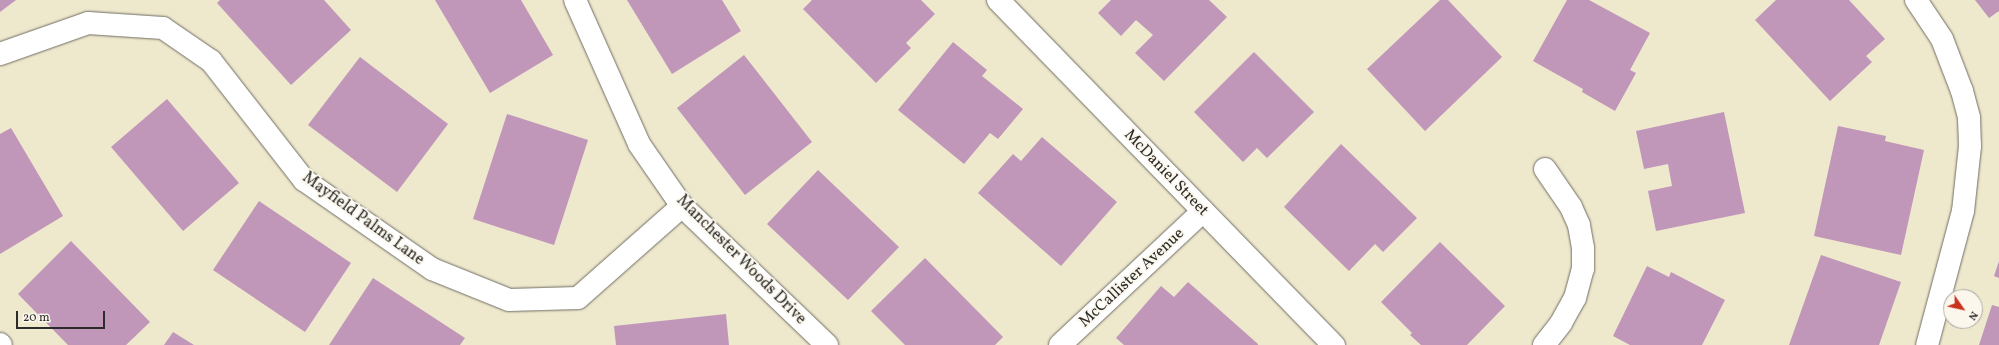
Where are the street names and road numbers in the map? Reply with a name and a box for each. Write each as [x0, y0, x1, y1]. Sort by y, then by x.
street label: McDaniel Street [1120, 126, 1212, 220]
street label: Mayfield Palms Lane [298, 168, 428, 270]
street label: Manchester Woods Drive [672, 191, 810, 329]
street label: McCallister Avenue [1075, 224, 1189, 332]

